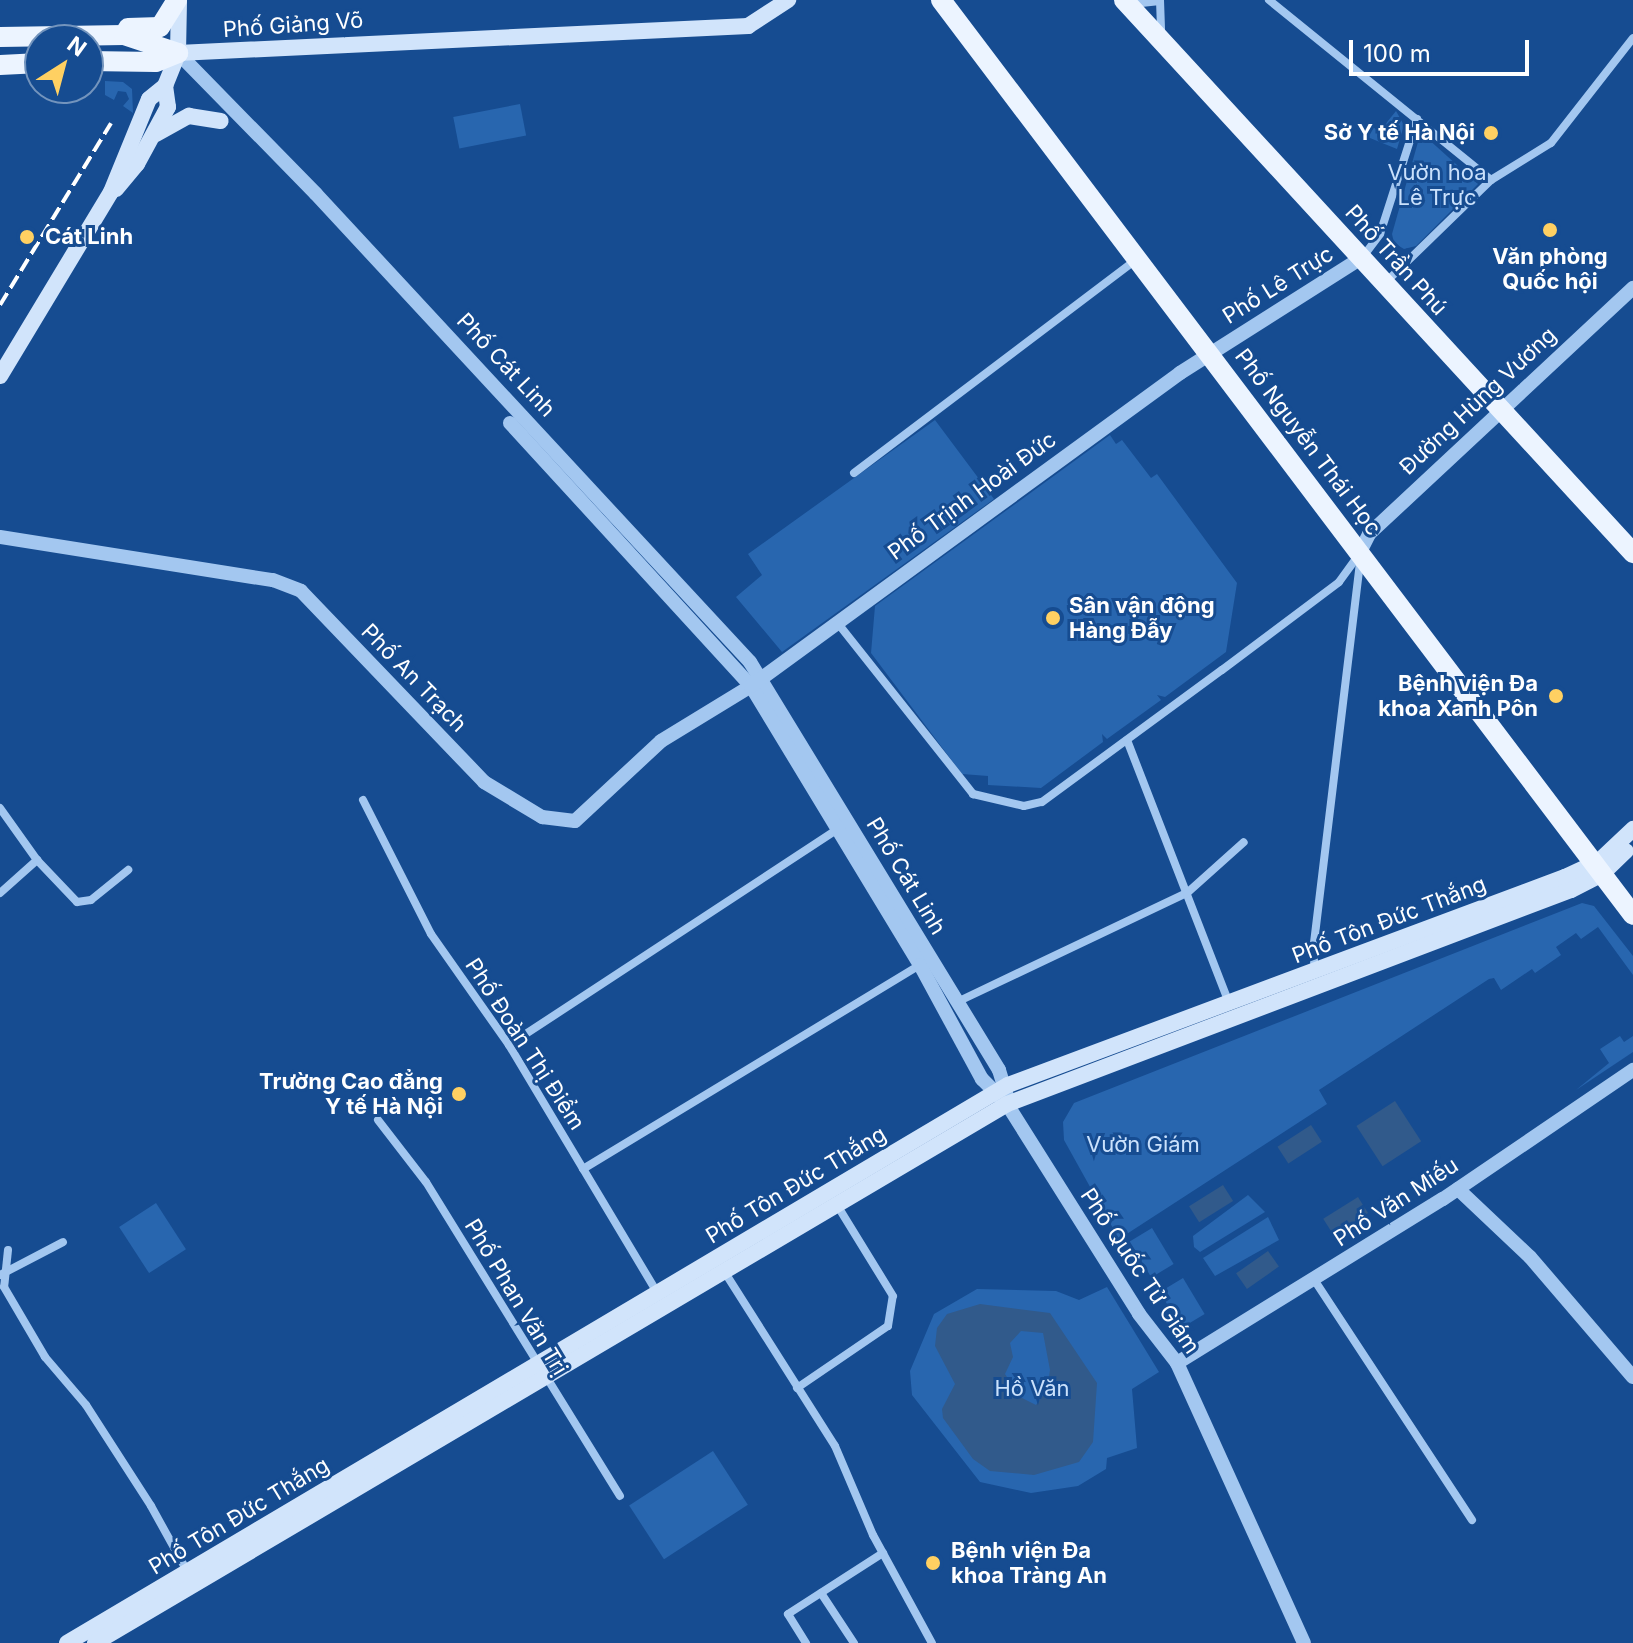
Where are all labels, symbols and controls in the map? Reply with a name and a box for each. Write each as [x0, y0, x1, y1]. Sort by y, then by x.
street label: Phố Giảng Võ [222, 7, 364, 43]
north arrow [24, 24, 104, 104]
scale bar [1353, 24, 1533, 74]
text: N [63, 31, 91, 62]
text: 100 m [1363, 39, 1431, 68]
place label: Sở Y tế Hà Nội [1324, 120, 1475, 146]
marker: Sở Y tế Hà Nội [1482, 124, 1500, 142]
park label: Vườn hoa Lê Trực [1387, 159, 1487, 210]
street label: Phố Trần Phú [1340, 199, 1452, 321]
marker: Văn phòng Quốc hội [1541, 221, 1559, 239]
place label: Cát Linh [45, 224, 133, 250]
marker: Cát Linh [16, 226, 38, 248]
street label: Phố Lê Trực [1218, 241, 1338, 329]
place label: Văn phòng Quốc hội [1492, 243, 1608, 294]
street label: Phố Cát Linh [451, 308, 561, 422]
street label: Đường Hùng Vương [1394, 322, 1562, 480]
street label: Phố Nguyễn Thái Học [1229, 344, 1387, 540]
street label: Phố Trịnh Hoài Đức [883, 426, 1061, 566]
place label: Sân vận động Hàng Đẫy [1069, 592, 1215, 644]
marker: Sân vận động Hàng Đẫy [1044, 609, 1062, 627]
street label: Phố An Trạch [356, 618, 472, 738]
place label: Bệnh viện Đa khoa Xanh Pôn [1378, 670, 1538, 722]
marker: Bệnh viện Đa khoa Xanh Pôn [1545, 685, 1567, 707]
street label: Phố Cát Linh [861, 813, 951, 939]
street label: Phố Tôn Đức Thắng [1288, 871, 1490, 969]
street label: Phố Đoàn Thị Điểm [460, 953, 590, 1135]
place label: Trường Cao đẳng Y tế Hà Nội [259, 1068, 443, 1120]
marker: Trường Cao đẳng Y tế Hà Nội [450, 1085, 468, 1103]
street label: Phố Tôn Đức Thắng [701, 1121, 891, 1249]
park label: Vườn Giám [1086, 1132, 1200, 1158]
street label: Phố Văn Miếu [1329, 1152, 1463, 1252]
street label: Phố Quốc Tử Giám [1075, 1183, 1205, 1359]
street label: Phố Phan Văn Trị [459, 1214, 573, 1380]
park label: Hồ Văn [994, 1376, 1070, 1402]
street label: Phố Tôn Đức Thắng [144, 1452, 334, 1580]
place label: Bệnh viện Đa khoa Tràng An [951, 1537, 1107, 1588]
marker: Bệnh viện Đa khoa Tràng An [922, 1552, 944, 1574]

